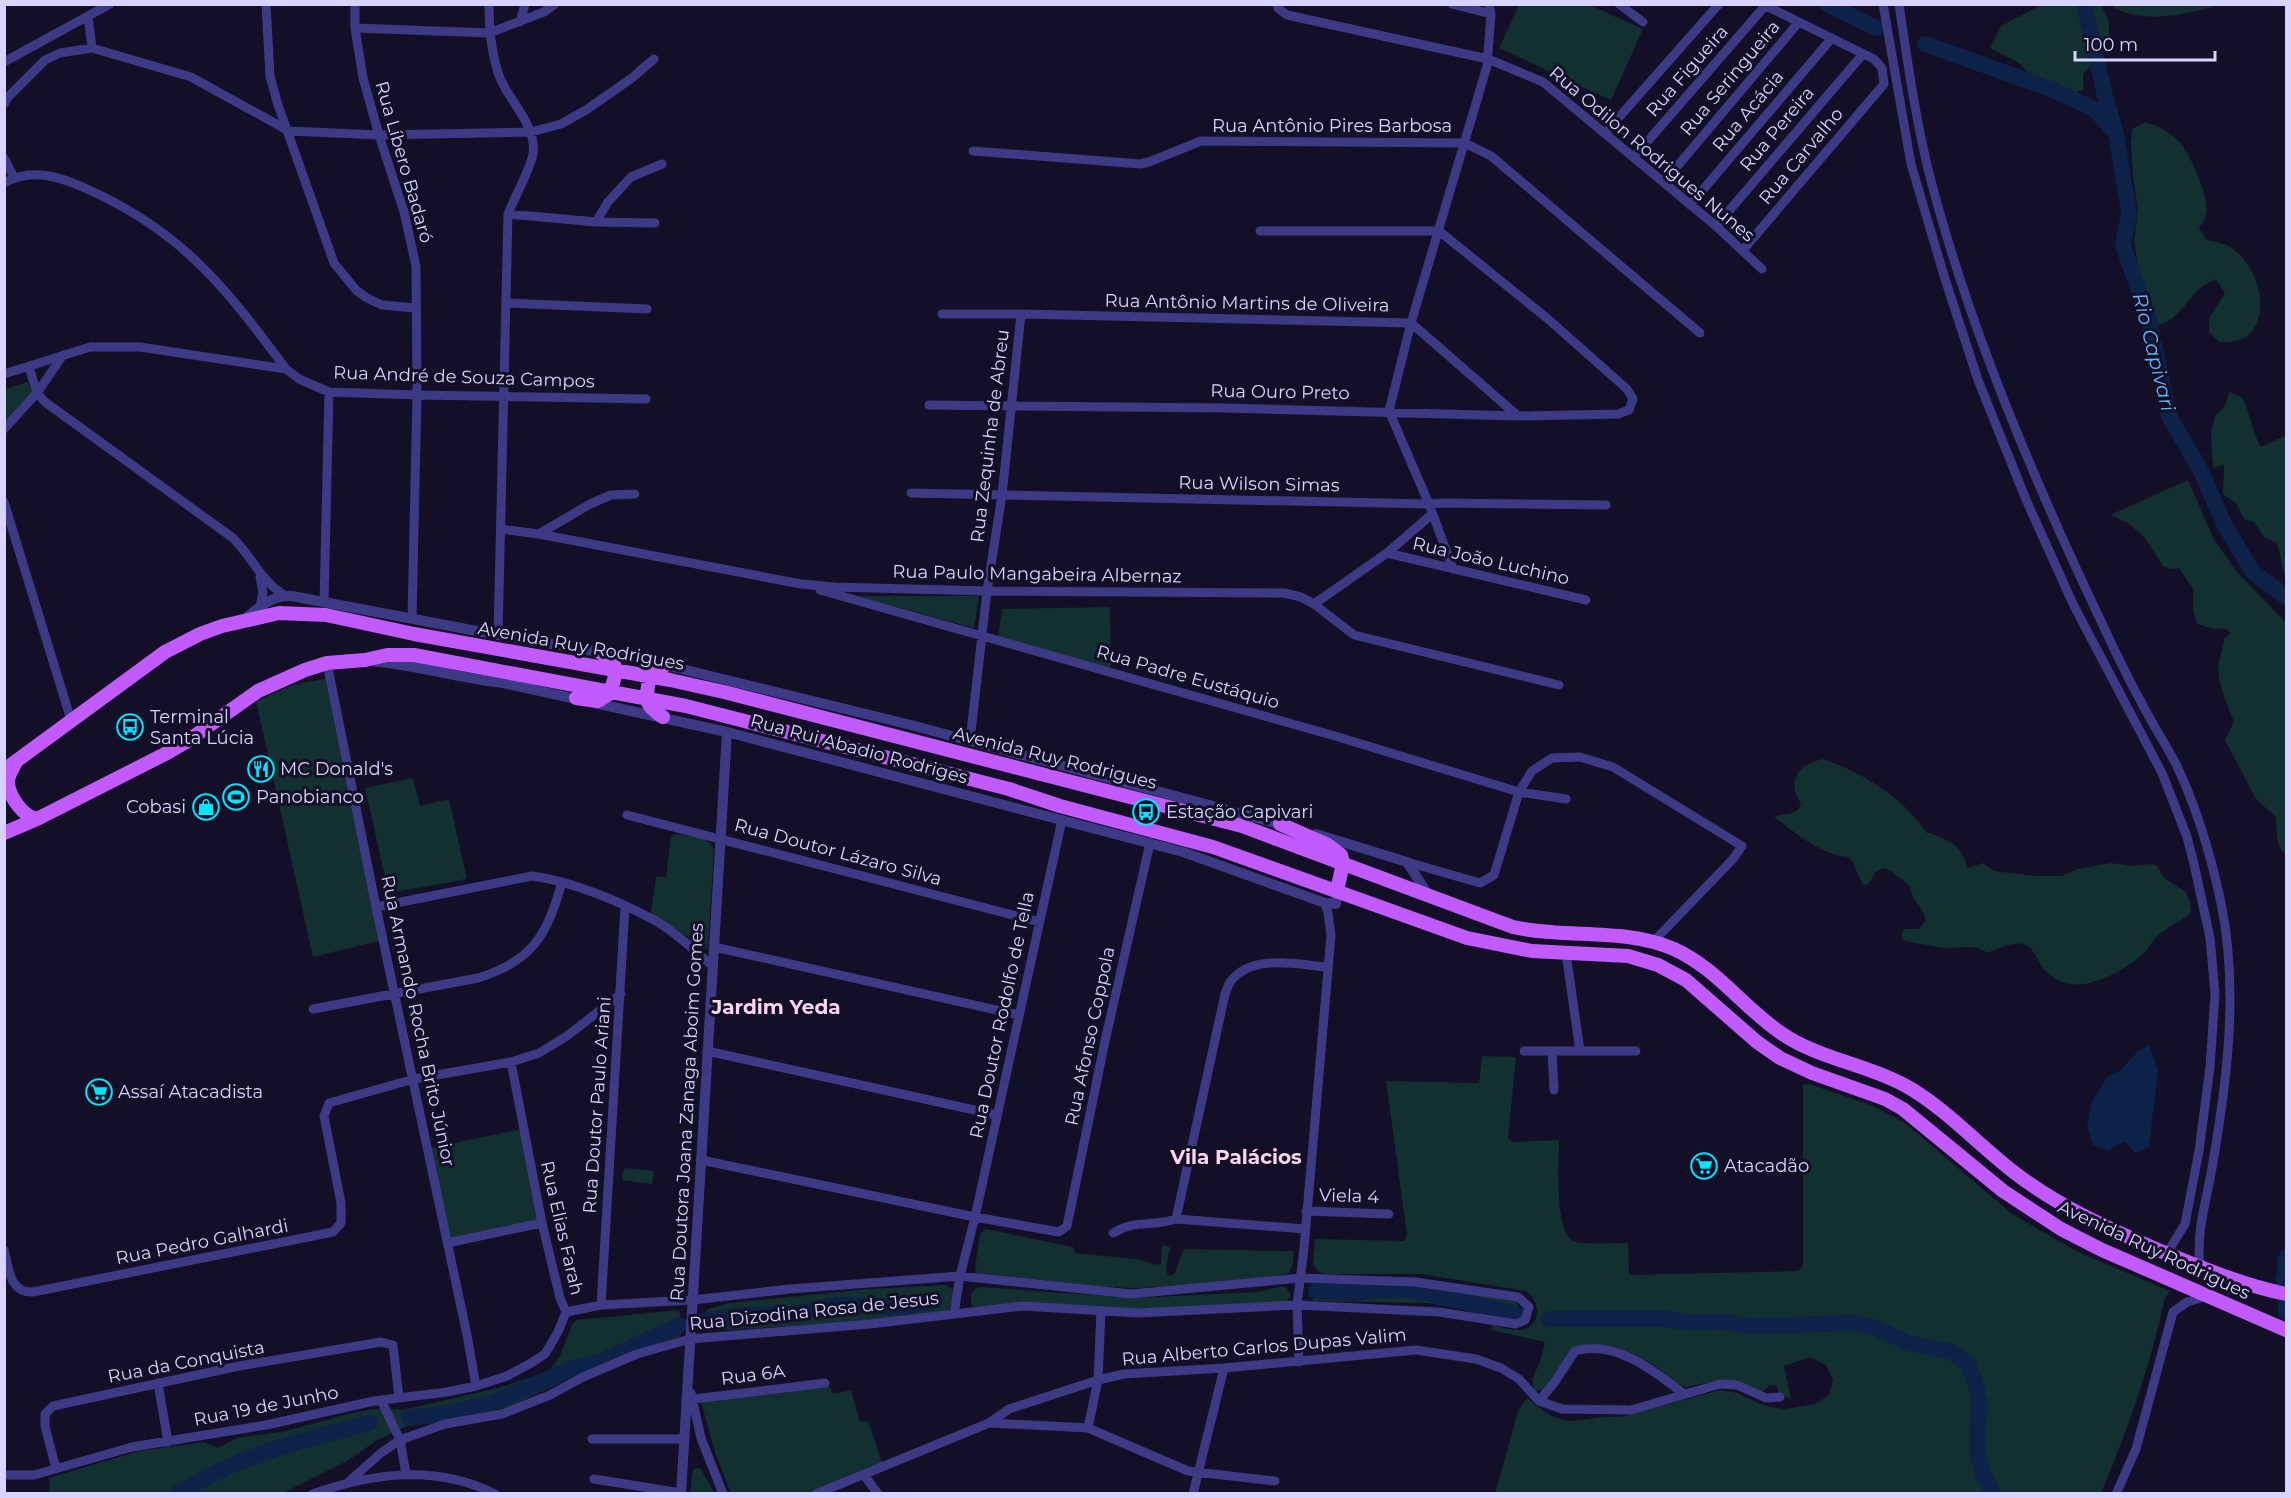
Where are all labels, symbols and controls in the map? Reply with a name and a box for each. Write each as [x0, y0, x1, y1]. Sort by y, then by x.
street label: Rua Seringueira [1675, 16, 1785, 140]
street label: Rua Figueira [1641, 21, 1733, 121]
scale bar [2075, 24, 2214, 62]
text: 100 m [2084, 34, 2138, 56]
street label: Rua Odilon Rodrigues Nunes [1545, 62, 1759, 247]
street label: Rua Acácia [1708, 66, 1788, 156]
street label: Rua Líbero Badaró [370, 79, 438, 245]
street label: Rua Pereira [1735, 82, 1819, 176]
street label: Rua Carvalho [1754, 103, 1848, 209]
street label: Rua Antônio Pires Barbosa [1212, 115, 1452, 137]
street label: Rua Antônio Martins de Oliveira [1104, 290, 1390, 316]
water label: Rio Capivari [2128, 290, 2180, 414]
street label: Rua Zequinha de Abreu [966, 328, 1014, 544]
street label: Rua André de Souza Campos [333, 361, 595, 393]
street label: Rua Ouro Preto [1210, 380, 1350, 404]
street label: Rua Wilson Simas [1178, 472, 1340, 496]
street label: Rua João Luchino [1410, 532, 1572, 590]
street label: Rua Paulo Mangabeira Albernaz [892, 560, 1182, 588]
street label: Avenida Ruy Rodrigues [476, 617, 686, 675]
street label: Rua Padre Eustáquio [1094, 640, 1282, 714]
place label: Terminal Santa Lúcia [150, 706, 254, 749]
street label: Rua Rui Abadio Rodriges [748, 709, 970, 789]
bus stop icon: Terminal Santa Lúcia [115, 712, 145, 742]
street label: Avenida Ruy Rodrigues [951, 722, 1159, 794]
restaurant icon: MC Donald's [246, 754, 276, 784]
place label: MC Donald's [280, 758, 393, 780]
sports icon: Panobianco [221, 782, 251, 812]
place label: Panobianco [256, 786, 364, 808]
shop icon: Cobasi [191, 792, 221, 822]
place label: Cobasi [126, 796, 186, 818]
bus stop icon: Estação Capivari [1131, 797, 1161, 827]
place label: Estação Capivari [1166, 801, 1313, 823]
street label: Rua Doutor Lázaro Silva [732, 814, 944, 890]
street label: Rua Armando Rocha Brito Júnior [376, 873, 460, 1169]
street label: Rua Doutor Rodolfo de Tella [965, 890, 1039, 1140]
street label: Rua Doutora Joana Zanaga Aboim Gomes [666, 922, 708, 1302]
street label: Rua Afonso Coppola [1060, 945, 1120, 1127]
district label: Jardim Yeda [710, 995, 841, 1019]
street label: Rua Doutor Paulo Ariani [578, 996, 616, 1214]
supermarket icon: Assaí Atacadista [84, 1077, 114, 1107]
place label: Assaí Atacadista [118, 1081, 263, 1103]
district label: Vila Palácios [1169, 1145, 1302, 1169]
supermarket icon: Atacadão [1689, 1151, 1719, 1181]
place label: Atacadão [1724, 1155, 1809, 1177]
street label: Rua Elias Farah [536, 1159, 588, 1297]
street label: Viela 4 [1319, 1184, 1379, 1208]
street label: Avenida Ruy Rodrigues [2054, 1196, 2254, 1304]
street label: Rua Pedro Galhardi [114, 1214, 290, 1270]
street label: Rua Dizodina Rosa de Jesus [688, 1287, 940, 1335]
street label: Rua Alberto Carlos Dupas Valim [1121, 1324, 1407, 1370]
street label: Rua da Conquista [106, 1336, 266, 1388]
street label: Rua 6A [720, 1360, 786, 1390]
street label: Rua 19 de Junho [192, 1381, 340, 1431]

